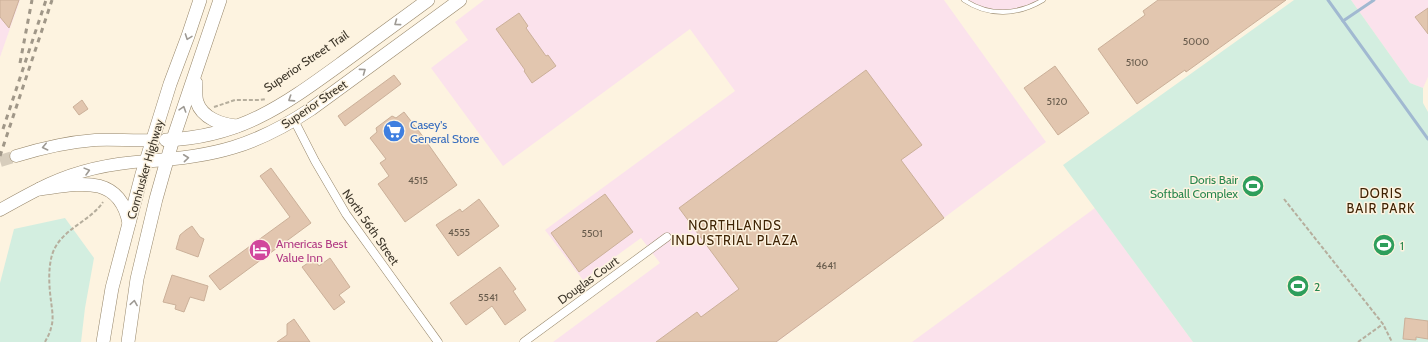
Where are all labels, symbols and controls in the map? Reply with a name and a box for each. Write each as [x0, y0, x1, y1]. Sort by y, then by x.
one-way arrow [394, 18, 401, 25]
street label: Superior Street Trail [261, 27, 351, 95]
one-way arrow [184, 33, 192, 40]
house number: 5000 [1183, 35, 1209, 48]
house number: 5100 [1126, 56, 1148, 69]
one-way arrow [358, 69, 365, 76]
street label: Superior Street [278, 76, 350, 132]
one-way arrow [288, 94, 295, 102]
house number: 5120 [1047, 95, 1067, 108]
one-way arrow [179, 106, 187, 113]
street label: Cornhusker Highway [124, 117, 166, 221]
place label: Casey's General Store [410, 117, 479, 146]
supermarket icon: Casey's General Store [381, 118, 407, 144]
one-way arrow [42, 143, 49, 151]
one-way arrow [183, 153, 189, 162]
one-way arrow [83, 167, 90, 176]
place label: Doris Bair Softball Complex [1150, 172, 1238, 201]
sports icon: Doris Bair Softball Complex [1240, 173, 1266, 199]
house number: 4515 [408, 174, 428, 187]
district label: DORIS BAIR PARK [1347, 185, 1415, 216]
street label: North 56th Street [339, 186, 403, 268]
district label: NORTHLANDS INDUSTRIAL PLAZA [671, 217, 799, 248]
house number: 4555 [448, 226, 470, 239]
house number: 5501 [581, 227, 603, 240]
sports icon: 1 [1371, 232, 1397, 258]
place label: Americas Best Value Inn [276, 236, 348, 265]
hotel icon: Americas Best Value Inn [247, 237, 273, 263]
place label: 1 [1400, 238, 1404, 253]
street label: Douglas Court [555, 253, 621, 307]
house number: 4641 [816, 259, 836, 272]
sports icon: 2 [1285, 273, 1311, 299]
place label: 2 [1314, 279, 1320, 294]
house number: 5541 [478, 291, 498, 304]
one-way arrow [129, 300, 138, 307]

